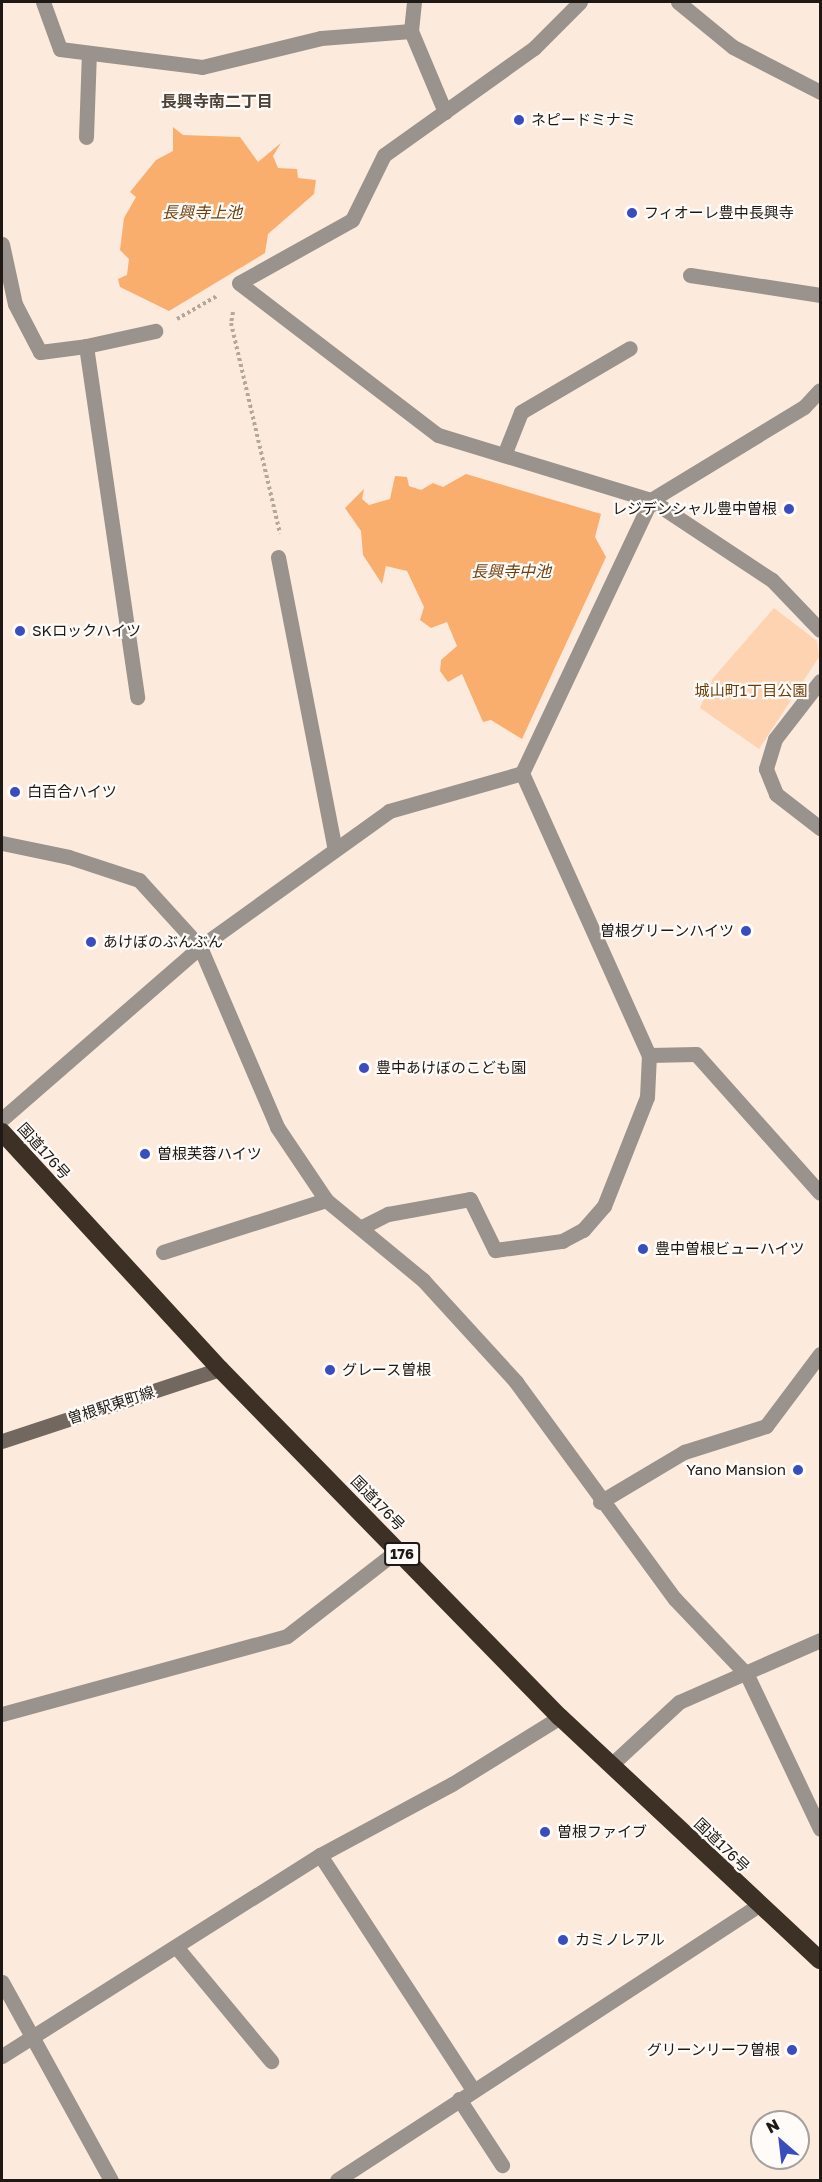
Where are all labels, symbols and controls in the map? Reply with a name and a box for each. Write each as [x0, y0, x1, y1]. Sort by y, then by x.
district label: 長興寺南二丁目 [161, 91, 273, 111]
place label: ネピードミナミ [531, 111, 636, 129]
marker: ネピードミナミ [512, 113, 526, 127]
water label: 長興寺上池 [162, 202, 242, 222]
place label: フィオーレ豊中長興寺 [644, 204, 794, 222]
marker: フィオーレ豊中長興寺 [625, 206, 639, 220]
place label: レジデンシャル豊中曽根 [612, 500, 777, 518]
marker: レジデンシャル豊中曽根 [782, 502, 796, 516]
water label: 長興寺中池 [471, 561, 551, 581]
place label: SKロックハイツ [32, 622, 142, 640]
marker: SKロックハイツ [13, 624, 27, 638]
park label: 城山町1丁目公園 [695, 682, 807, 700]
place label: 白百合ハイツ [27, 783, 117, 801]
marker: 白百合ハイツ [8, 785, 22, 799]
place label: 曽根グリーンハイツ [599, 922, 734, 940]
marker: 曽根グリーンハイツ [739, 924, 753, 938]
place label: あけぼのぶんぶん [103, 933, 223, 951]
marker: あけぼのぶんぶん [84, 935, 98, 949]
place label: 豊中あけぼのこども園 [376, 1059, 526, 1077]
marker: 豊中あけぼのこども園 [357, 1061, 371, 1075]
street label: 国道176号 [14, 1119, 74, 1183]
place label: 曽根芙蓉ハイツ [157, 1145, 262, 1163]
marker: 曽根芙蓉ハイツ [138, 1147, 152, 1161]
place label: 豊中曽根ビューハイツ [655, 1240, 805, 1258]
marker: 豊中曽根ビューハイツ [636, 1242, 650, 1256]
place label: グレース曽根 [342, 1361, 432, 1379]
marker: グレース曽根 [323, 1363, 337, 1377]
street label: 曽根駅東町線 [65, 1383, 157, 1427]
place label: Yano Mansion [686, 1461, 786, 1479]
marker: Yano Mansion [791, 1463, 805, 1477]
street label: 国道176号 [347, 1472, 409, 1534]
road number: 176 [384, 1543, 420, 1565]
street label: 国道176号 [691, 1814, 753, 1876]
place label: 曽根ファイブ [557, 1823, 647, 1841]
marker: 曽根ファイブ [538, 1825, 552, 1839]
place label: カミノレアル [575, 1931, 665, 1949]
marker: カミノレアル [556, 1933, 570, 1947]
place label: グリーンリーフ曽根 [645, 2041, 780, 2059]
marker: グリーンリーフ曽根 [785, 2043, 799, 2057]
north arrow [750, 2110, 810, 2170]
text: N [762, 2114, 783, 2138]

